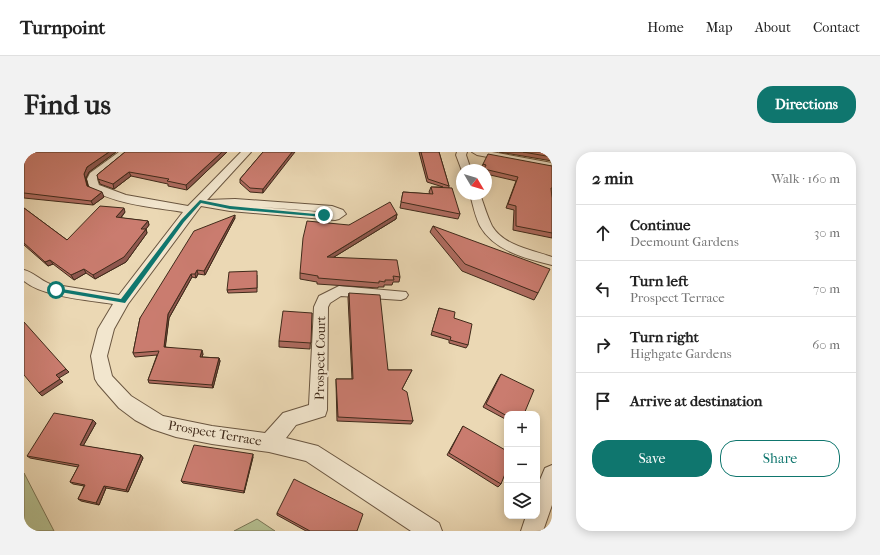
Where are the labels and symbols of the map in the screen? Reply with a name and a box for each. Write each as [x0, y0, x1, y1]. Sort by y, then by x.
north arrow [456, 164, 492, 200]
route end [315, 206, 333, 224]
route start [47, 281, 65, 299]
street label: Prospect Court [312, 315, 328, 400]
street label: Prospect Terrace [167, 417, 263, 449]

